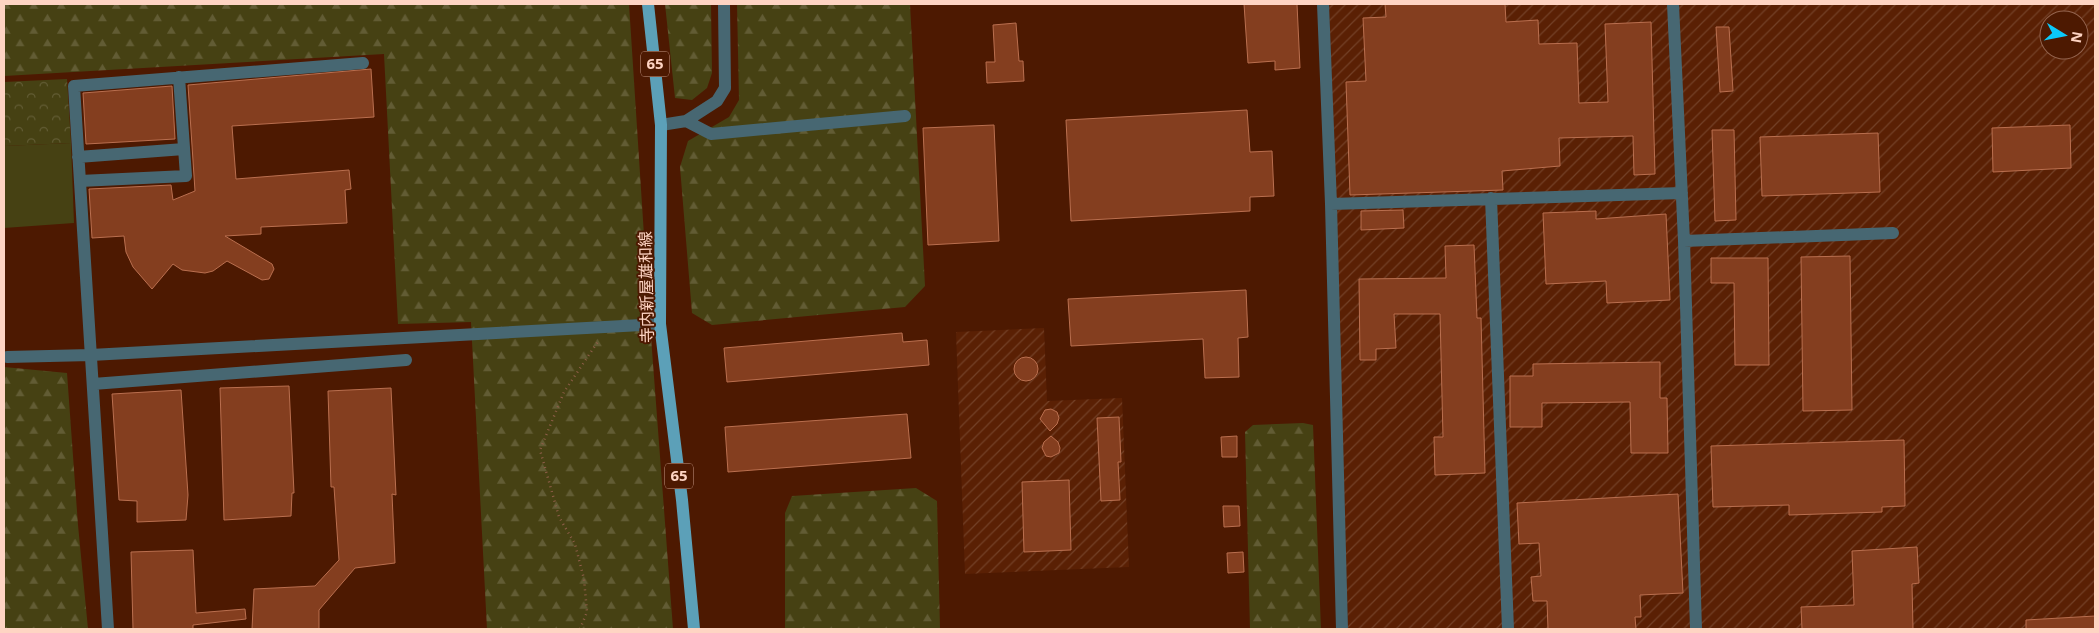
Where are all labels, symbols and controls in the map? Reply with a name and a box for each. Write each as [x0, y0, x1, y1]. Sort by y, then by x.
north arrow [2039, 10, 2089, 60]
text: N [2067, 30, 2088, 45]
road number: 65 [641, 52, 669, 76]
street label: 寺内新屋雄和線 [634, 231, 658, 343]
road number: 65 [665, 464, 693, 488]

